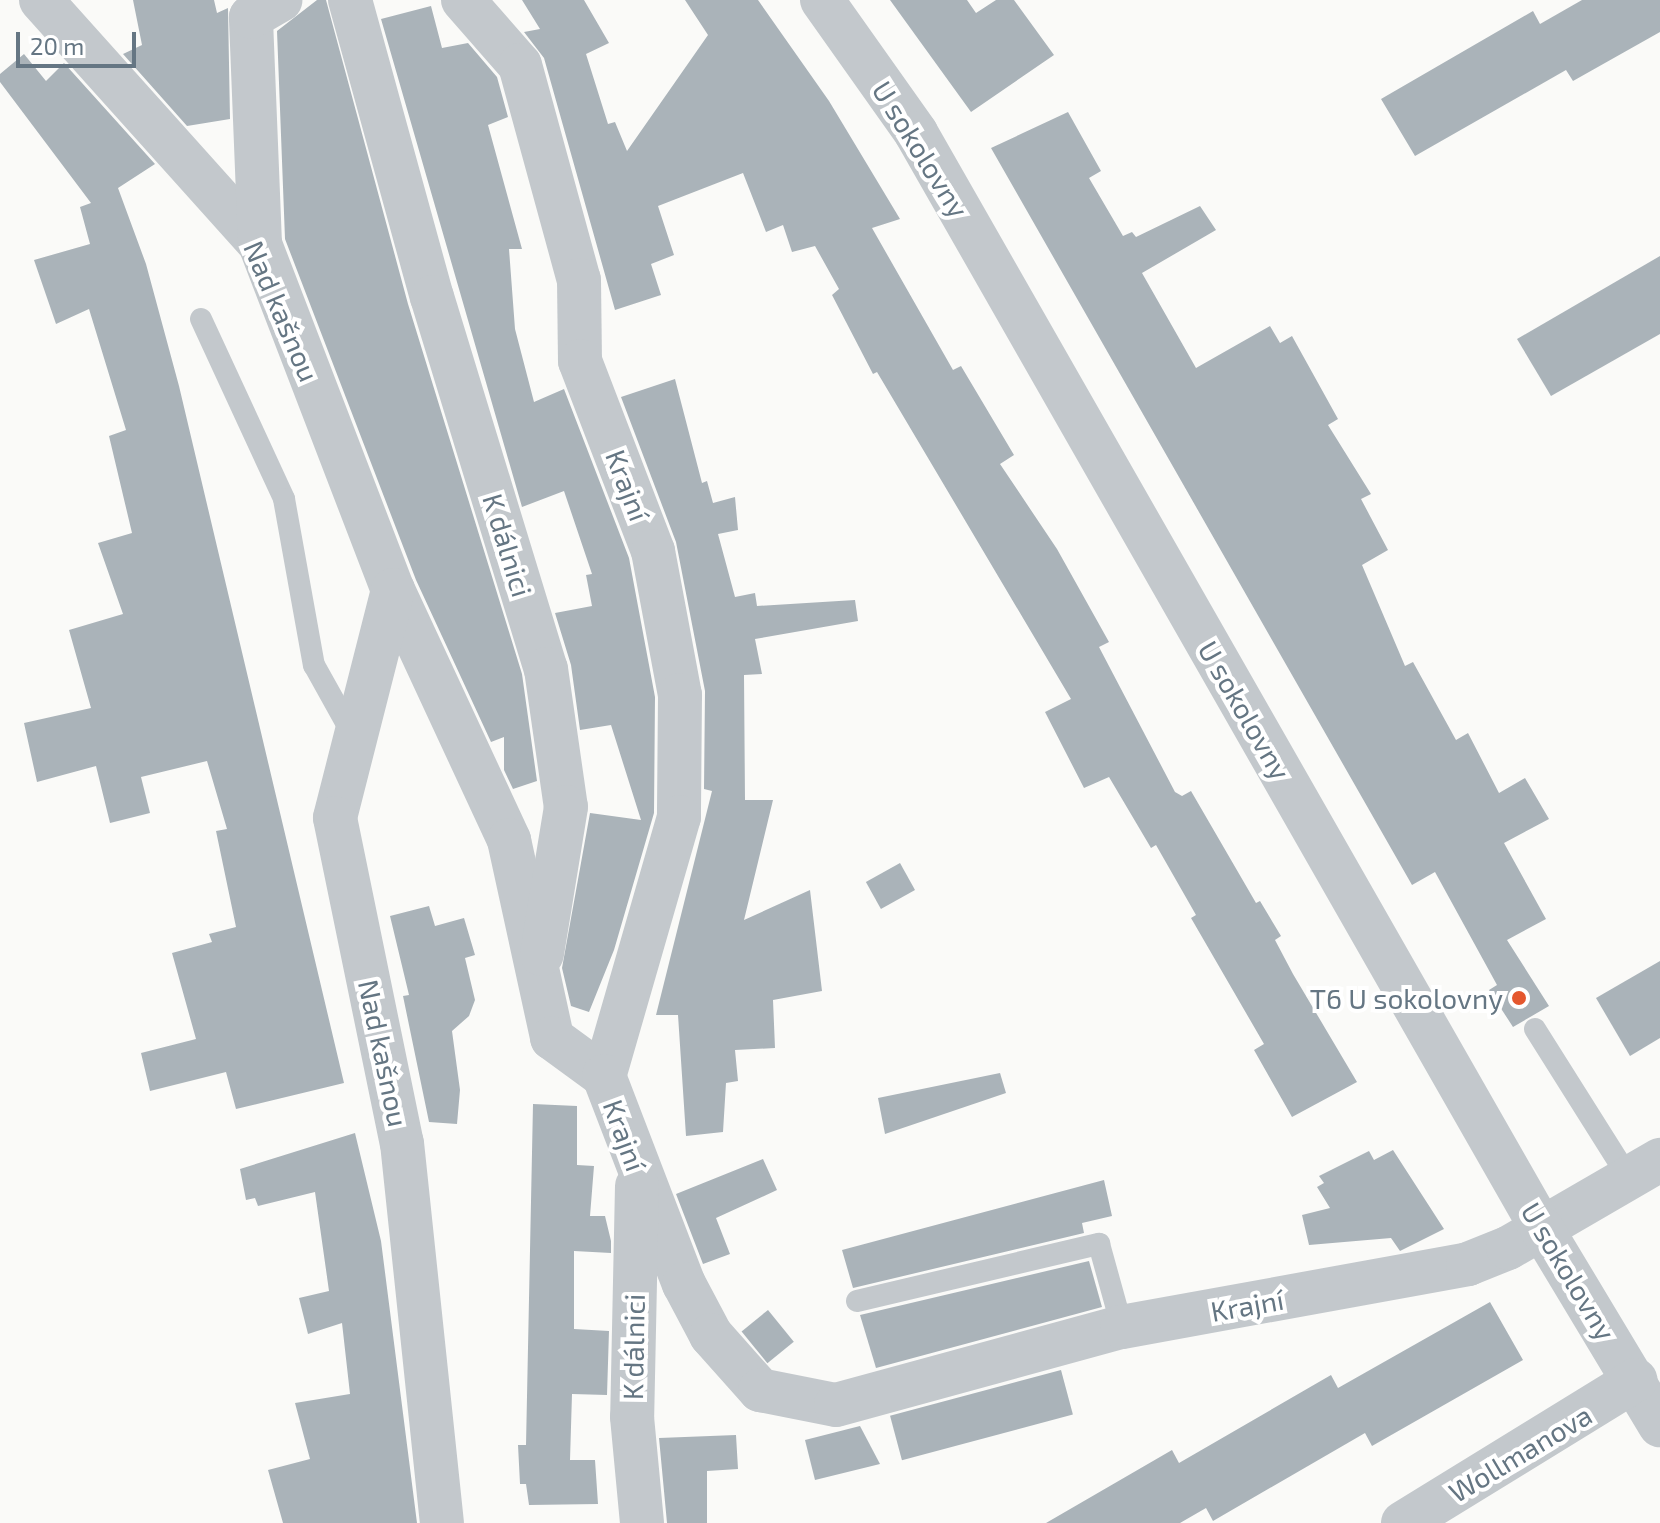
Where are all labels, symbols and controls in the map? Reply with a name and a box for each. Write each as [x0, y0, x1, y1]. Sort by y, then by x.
scale bar [20, 16, 140, 66]
text: 20 m [30, 31, 84, 60]
street label: U sokolovny [866, 74, 976, 224]
street label: Nad kašnou [237, 236, 327, 386]
street label: Krajní [599, 445, 657, 525]
street label: K dálnici [476, 489, 540, 601]
street label: U sokolovny [1192, 635, 1298, 785]
street label: Nad kašnou [352, 976, 416, 1130]
place label: T6 U sokolovny [1310, 981, 1503, 1015]
marker: T6 U sokolovny [1510, 989, 1528, 1007]
street label: Krajní [597, 1095, 653, 1175]
street label: U sokolovny [1515, 1196, 1623, 1346]
street label: Krajní [1208, 1282, 1286, 1328]
street label: K dálnici [615, 1294, 651, 1400]
street label: Wollmanova [1443, 1397, 1597, 1509]

